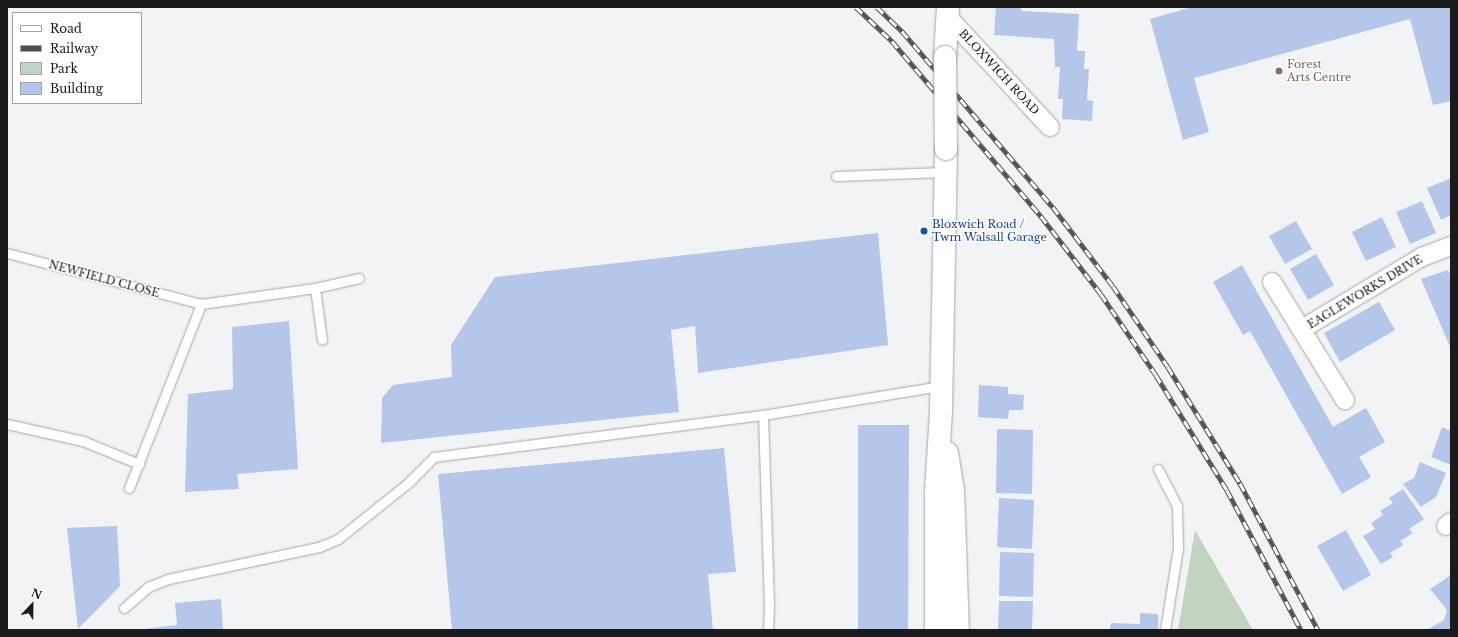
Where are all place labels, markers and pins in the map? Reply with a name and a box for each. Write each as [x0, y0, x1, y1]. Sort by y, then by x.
place label: Forest Arts Centre [1287, 58, 1351, 84]
marker: Forest Arts Centre [1274, 66, 1284, 76]
place label: Bloxwich Road / Twm Walsall Garage [932, 218, 1047, 244]
marker: Bloxwich Road / Twm Walsall Garage [919, 226, 929, 236]

